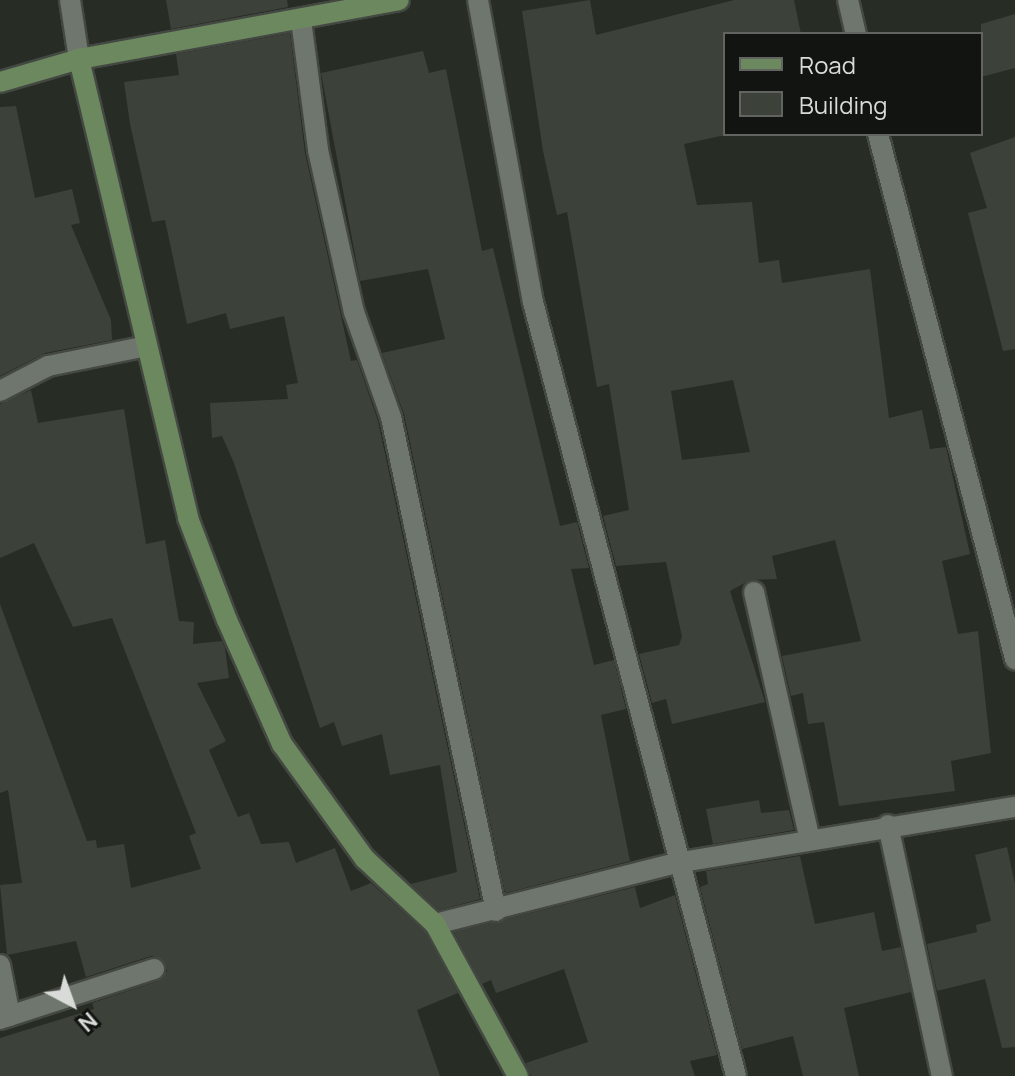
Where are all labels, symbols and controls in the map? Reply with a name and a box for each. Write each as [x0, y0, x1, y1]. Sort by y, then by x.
legend [723, 32, 983, 136]
text: Road [799, 48, 856, 81]
text: Building [799, 88, 887, 121]
north arrow [32, 964, 112, 1044]
text: N [72, 1006, 104, 1039]

